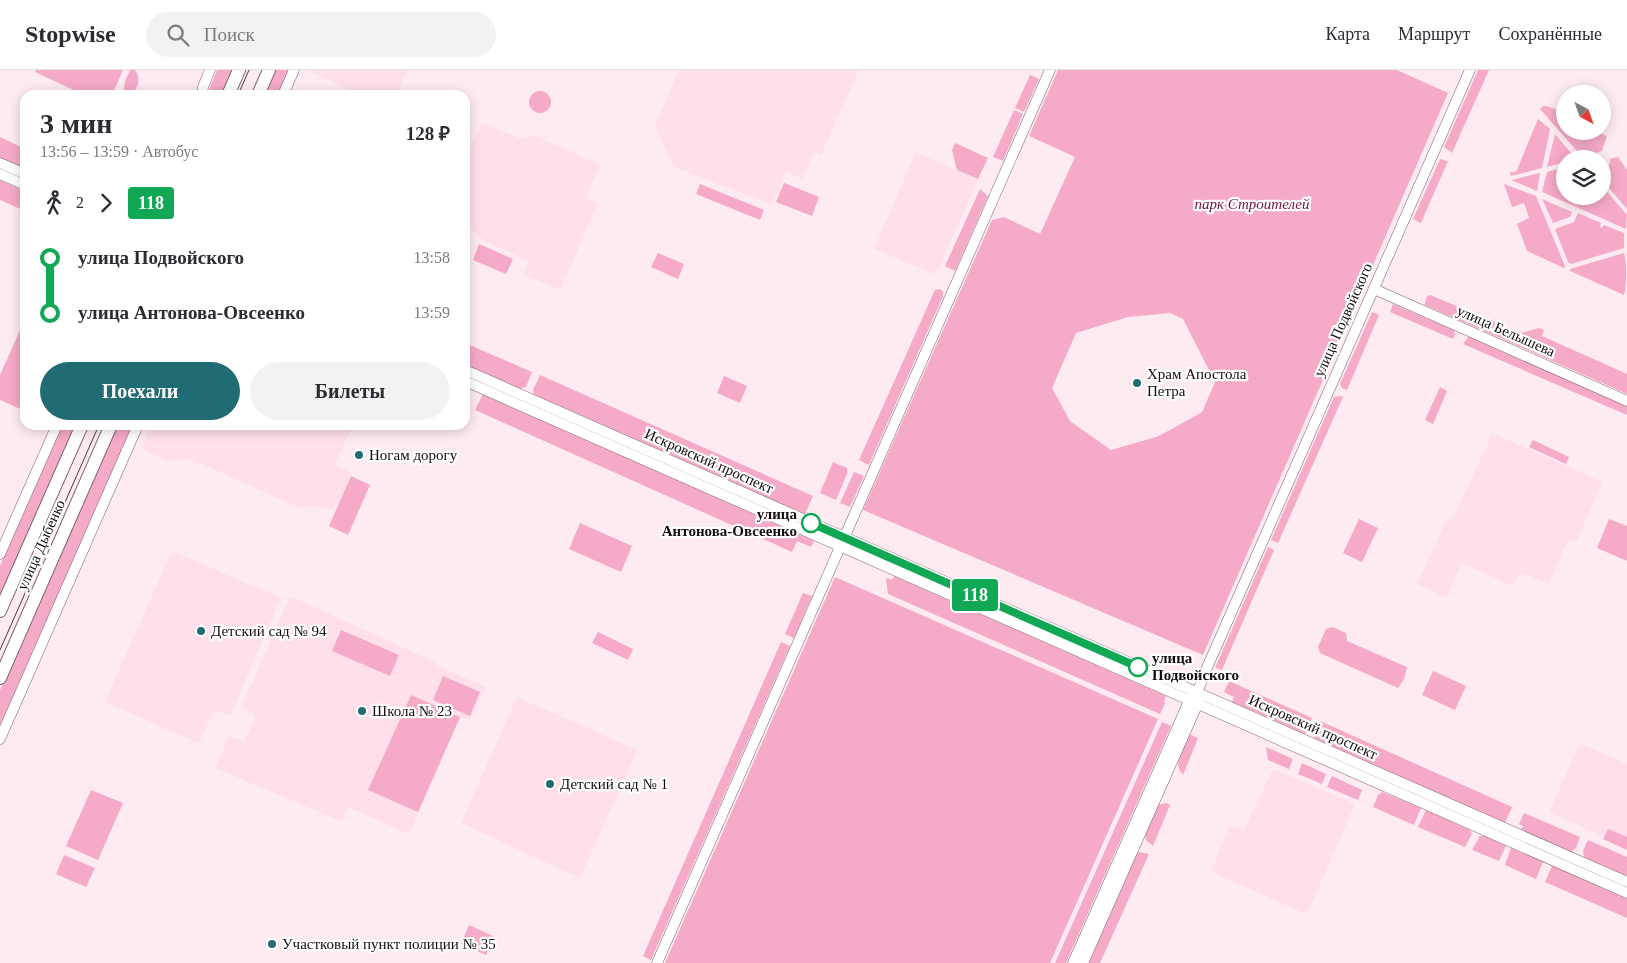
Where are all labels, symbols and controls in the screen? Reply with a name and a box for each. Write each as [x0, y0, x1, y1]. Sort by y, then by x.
search box [146, 12, 496, 57]
text: Stopwise [25, 21, 116, 47]
icon: search [164, 21, 192, 49]
text: Поиск [204, 24, 255, 45]
text: Карта [1325, 24, 1370, 44]
text: Маршрут [1398, 24, 1470, 44]
text: Сохранённые [1498, 24, 1602, 44]
north arrow [1556, 85, 1611, 140]
map controls [1556, 85, 1611, 205]
text: 3 мин [40, 108, 112, 139]
text: 128 ₽ [406, 123, 450, 144]
text: 13:56 – 13:59 · Автобус [40, 143, 198, 160]
button: layers [1556, 150, 1611, 205]
icon: walk [40, 189, 68, 217]
icon: forward [92, 189, 120, 217]
text: 118 [138, 193, 164, 213]
text: 2 [76, 194, 84, 211]
park label: парк Строителей [1194, 196, 1310, 212]
text: улица Подвойского [78, 247, 244, 268]
text: 13:58 [414, 249, 450, 266]
street label: улица Подвойского [1311, 261, 1375, 379]
text: улица Антонова-Овсеенко [78, 302, 305, 323]
street label: улица Белышева [1455, 302, 1558, 360]
text: 13:59 [414, 304, 450, 321]
button: Поехали [40, 362, 240, 420]
button: Билеты [250, 362, 450, 420]
place label: Храм Апостола Петра [1147, 366, 1247, 399]
marker: Храм Апостола Петра [1131, 377, 1143, 389]
street label: Искровский проспект [642, 425, 776, 497]
place label: Ногам дорогу [369, 447, 458, 463]
marker: Ногам дорогу [353, 449, 365, 461]
street label: улица Дыбенко [14, 497, 68, 593]
place label: улица Антонова-Овсеенко [662, 506, 797, 539]
marker: улица Антонова-Овсеенко [801, 513, 821, 533]
line badge: 118 [946, 579, 1004, 611]
text: 118 [962, 585, 988, 605]
place label: Детский сад № 94 [211, 623, 327, 639]
marker: Детский сад № 94 [195, 625, 207, 637]
place label: улица Подвойского [1152, 650, 1239, 683]
marker: улица Подвойского [1128, 657, 1148, 677]
street label: Искровский проспект [1246, 691, 1380, 763]
place label: Школа № 23 [372, 703, 452, 719]
marker: Школа № 23 [356, 705, 368, 717]
place label: Детский сад № 1 [560, 776, 668, 792]
marker: Детский сад № 1 [544, 778, 556, 790]
place label: Участковый пункт полиции № 35 [282, 936, 496, 952]
marker: Участковый пункт полиции № 35 [266, 938, 278, 950]

